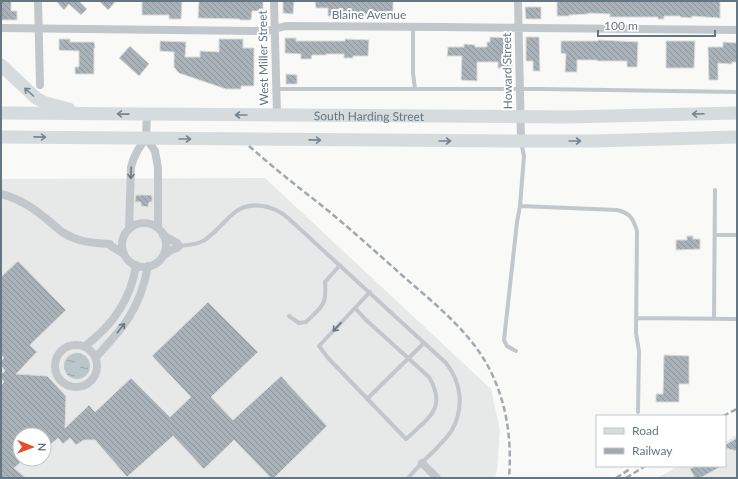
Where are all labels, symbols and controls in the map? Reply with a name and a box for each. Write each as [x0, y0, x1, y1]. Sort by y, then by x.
street label: Blaine Avenue [332, 7, 406, 22]
street label: West Miller Street [255, 9, 271, 106]
scale bar [598, 12, 715, 38]
text: 100 m [604, 18, 638, 33]
street label: Howard Street [499, 32, 515, 109]
one-way arrow [23, 87, 34, 96]
street label: South Harding Street [314, 108, 425, 123]
one-way arrow [117, 110, 130, 118]
one-way arrow [235, 111, 248, 119]
one-way arrow [692, 111, 705, 118]
one-way arrow [33, 133, 46, 141]
one-way arrow [178, 135, 191, 143]
one-way arrow [308, 136, 321, 144]
one-way arrow [438, 137, 451, 145]
one-way arrow [568, 137, 581, 145]
one-way arrow [127, 166, 135, 179]
one-way arrow [332, 322, 341, 332]
one-way arrow [117, 323, 126, 334]
legend [596, 415, 726, 467]
text: Road [632, 423, 659, 438]
north arrow [12, 427, 52, 467]
text: N [36, 443, 49, 452]
text: Railway [632, 443, 673, 458]

